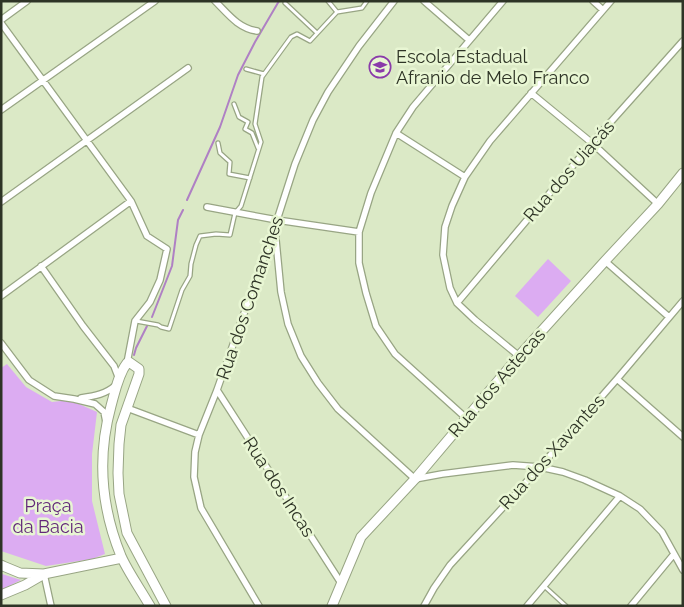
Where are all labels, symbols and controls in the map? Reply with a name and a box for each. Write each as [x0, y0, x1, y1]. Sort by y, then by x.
place label: Escola Estadual Afranio de Melo Franco [396, 46, 590, 88]
school or university icon: Escola Estadual Afranio de Melo Franco [368, 55, 392, 79]
street label: Rua dos Uiacás [519, 115, 619, 226]
street label: Rua dos Comanches [212, 213, 287, 382]
street label: Rua dos Astecas [444, 324, 550, 441]
street label: Rua dos Xavantes [495, 390, 609, 513]
street label: Rua dos Incas [239, 433, 320, 541]
park label: Praça da Bacia [12, 495, 84, 537]

